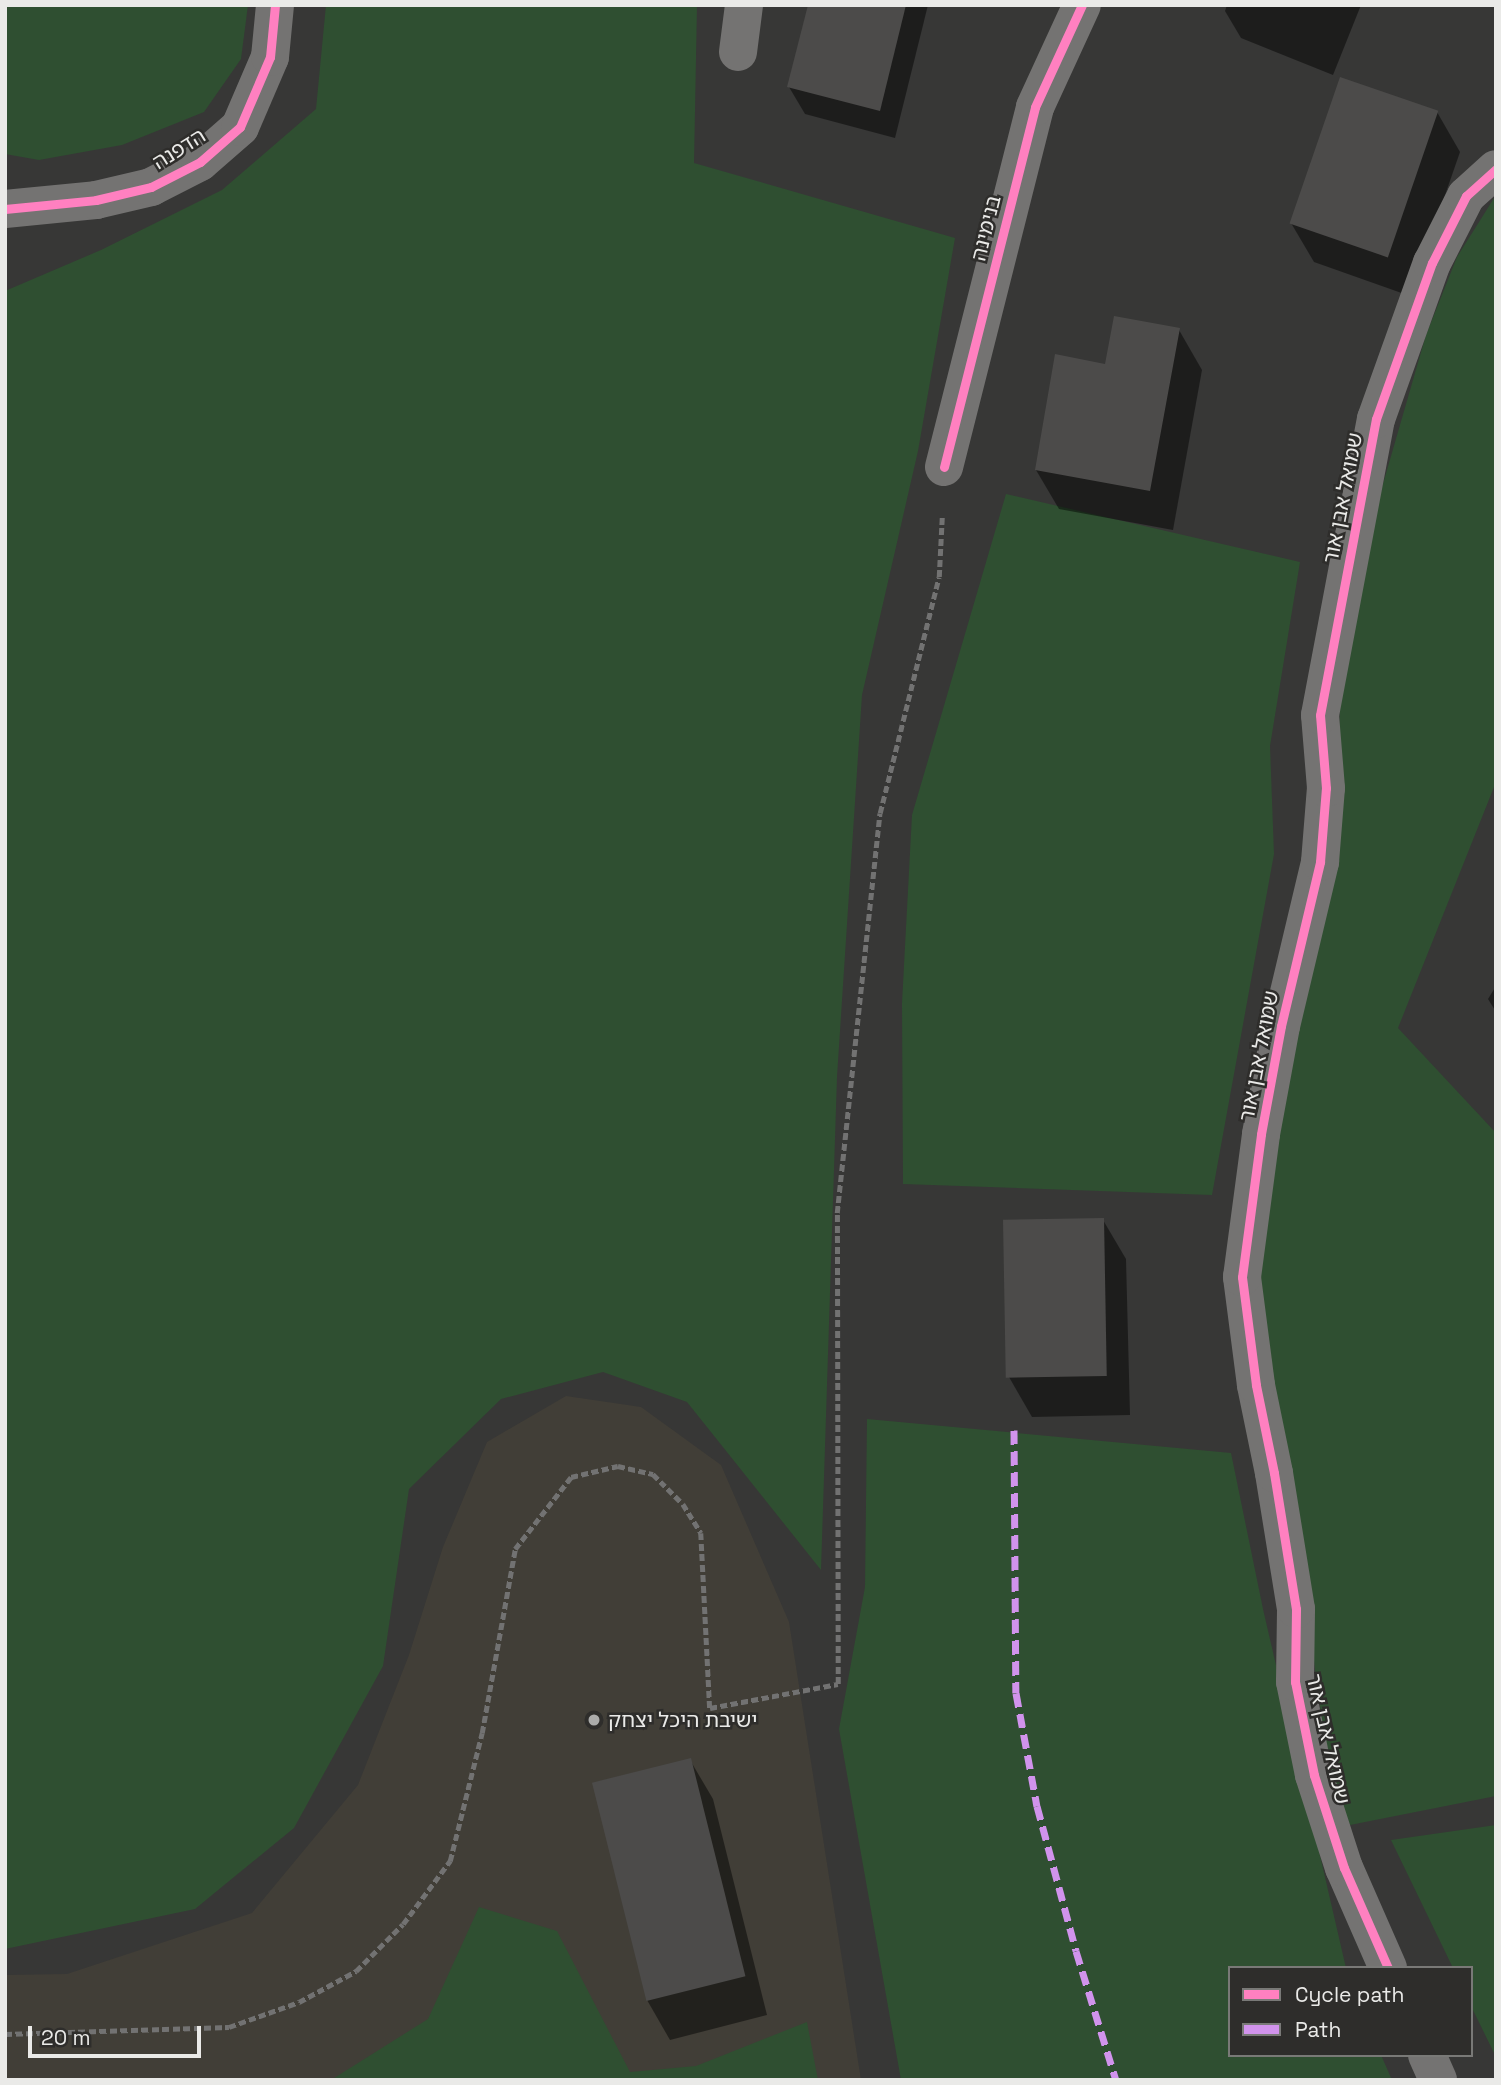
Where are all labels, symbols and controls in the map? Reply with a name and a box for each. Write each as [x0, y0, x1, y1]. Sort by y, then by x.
street label: הדפנה [148, 123, 210, 175]
street label: בנימינה [966, 192, 1006, 264]
street label: שמואל אבן אור [1318, 430, 1368, 566]
street label: שמואל אבן אור [1234, 988, 1284, 1124]
street label: שמואל אבן אור [1301, 1671, 1355, 1807]
place label: ישיבת היכל יצחק [608, 1707, 757, 1733]
marker: ישיבת היכל יצחק [586, 1712, 602, 1728]
legend [1228, 1966, 1473, 2057]
text: Cycle path [1295, 1981, 1404, 2008]
scale bar [32, 2011, 205, 2056]
text: Path [1295, 2016, 1341, 2043]
text: 20 m [41, 2024, 91, 2051]

